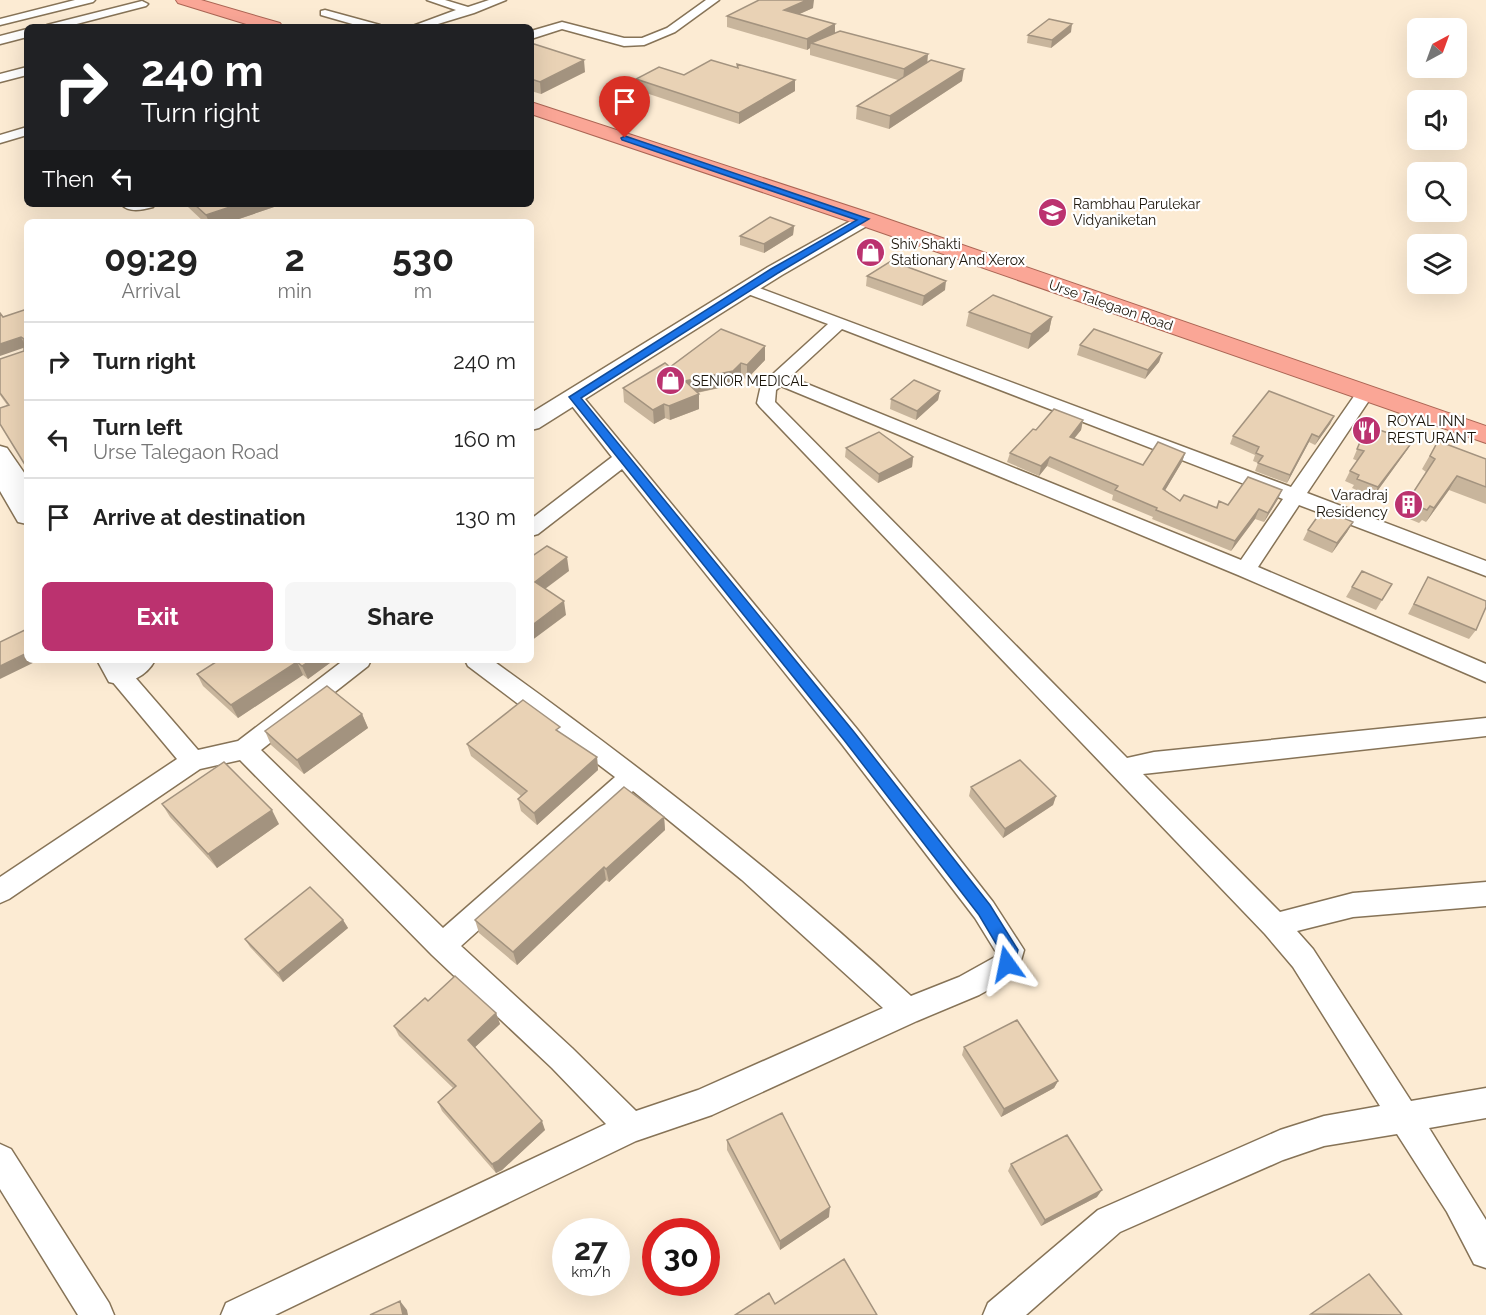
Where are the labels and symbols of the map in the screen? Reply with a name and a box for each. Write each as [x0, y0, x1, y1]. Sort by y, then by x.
north arrow [1407, 18, 1467, 78]
pin [599, 76, 650, 138]
school or university icon: Rambhau Parulekar Vidyaniketan [1036, 196, 1068, 228]
place label: Rambhau Parulekar Vidyaniketan [1073, 196, 1200, 228]
shop icon: Shiv Shakti Stationary And Xerox [854, 236, 886, 268]
place label: Shiv Shakti Stationary And Xerox [891, 236, 1025, 268]
street label: Urse Talegaon Road [1047, 276, 1175, 334]
shop icon: SENIOR MEDICAL [655, 365, 687, 397]
place label: SENIOR MEDICAL [692, 373, 808, 389]
place label: ROYAL INN RESTURANT [1387, 412, 1476, 447]
restaurant icon: ROYAL INN RESTURANT [1350, 414, 1382, 446]
place label: Varadraj Residency [1316, 486, 1388, 521]
building icon: Varadraj Residency [1393, 488, 1425, 520]
position arrow [975, 932, 1039, 996]
speed limit sign: 30 [642, 1218, 720, 1296]

